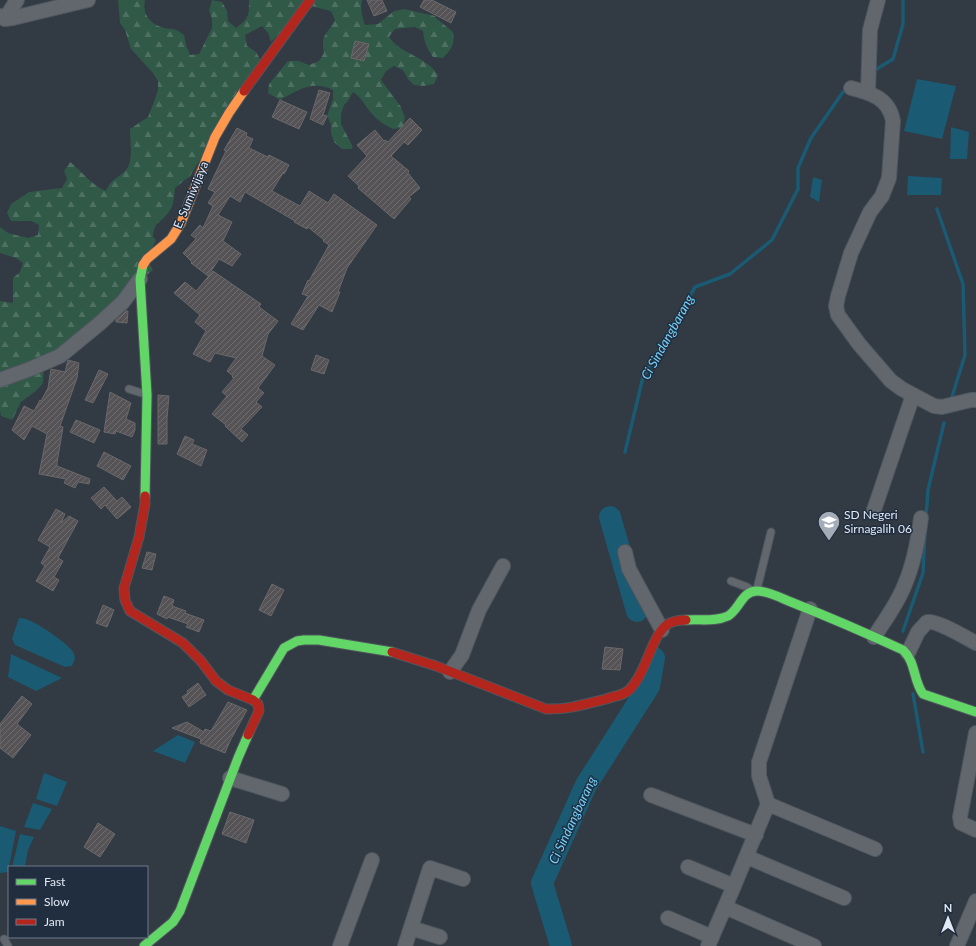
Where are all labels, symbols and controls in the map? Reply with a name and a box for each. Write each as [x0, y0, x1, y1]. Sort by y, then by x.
street label: E. Sumiwijaya [170, 159, 211, 231]
water label: Ci Sindangbarang [637, 291, 697, 382]
place label: SD Negeri Sirnagalih 06 [844, 507, 912, 536]
school or university icon: SD Negeri Sirnagalih 06 [816, 509, 842, 542]
water label: Ci Sindangbarang [545, 773, 600, 866]
legend [8, 866, 148, 938]
text: Fast [44, 874, 66, 889]
text: Slow [44, 894, 70, 909]
north arrow [928, 898, 968, 938]
text: N [944, 901, 952, 914]
text: Jam [44, 914, 65, 929]

